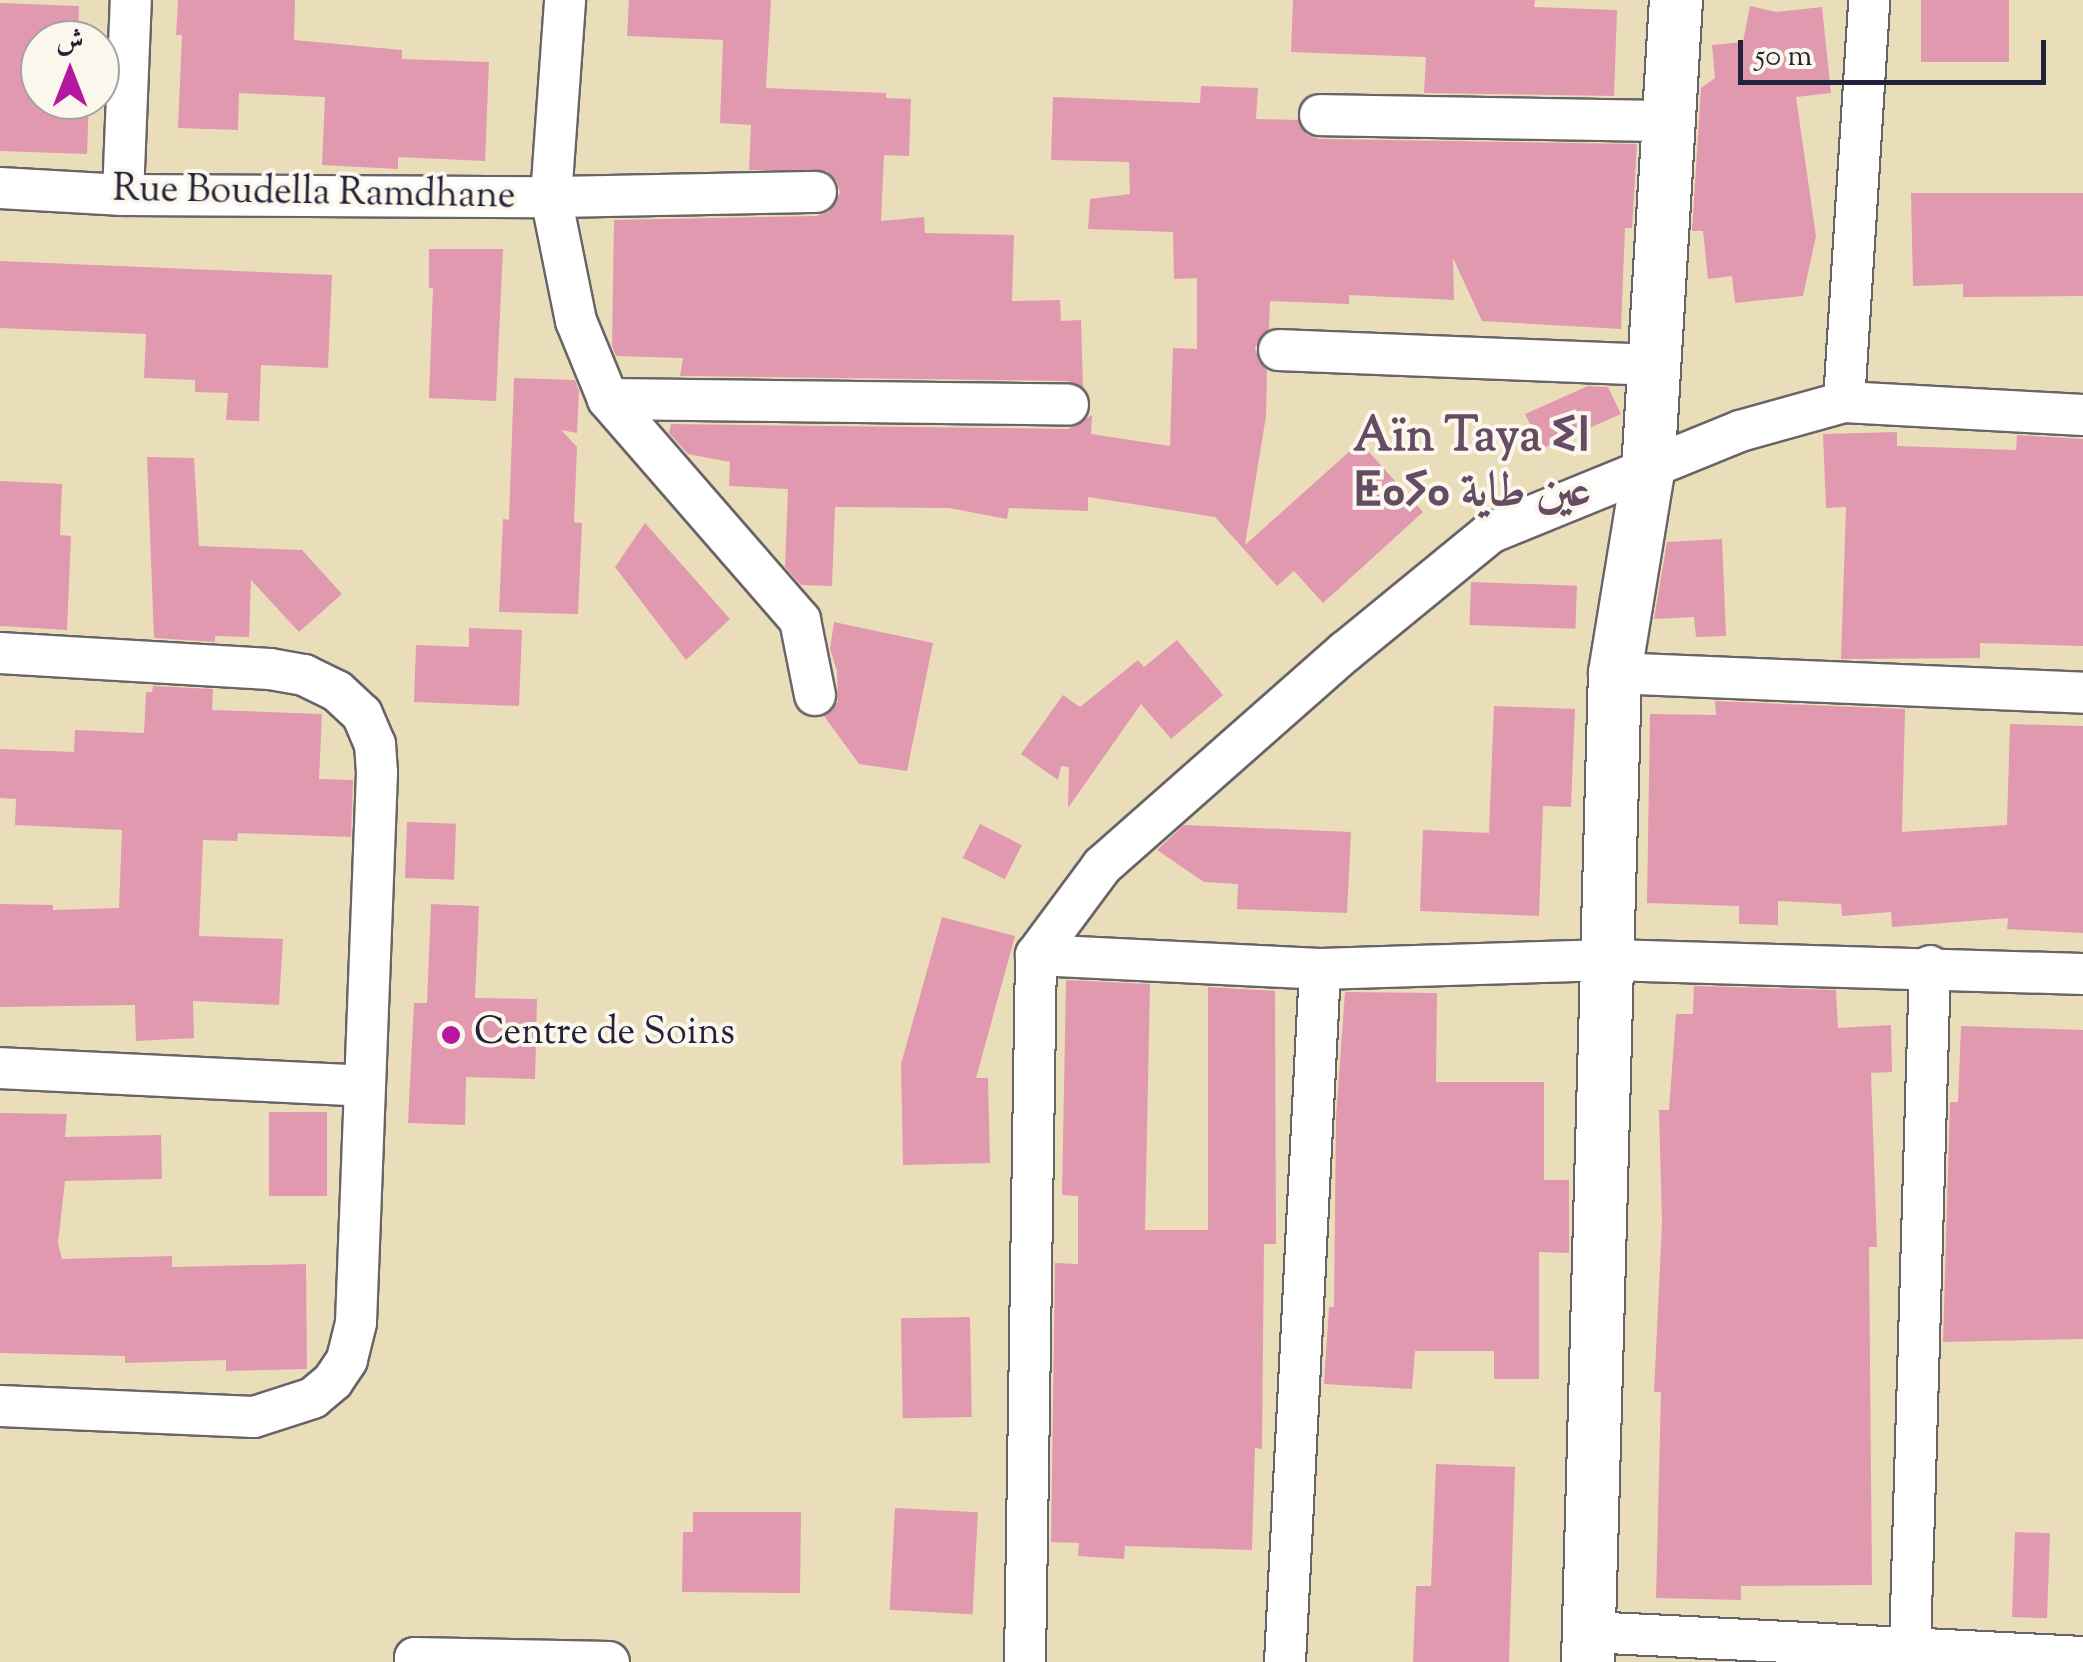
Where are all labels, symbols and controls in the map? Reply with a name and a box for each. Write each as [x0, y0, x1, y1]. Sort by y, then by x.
north arrow [20, 20, 120, 120]
scale bar [1743, 20, 2050, 82]
text: ش [56, 22, 84, 62]
text: 50 m [1755, 36, 1812, 79]
street label: Rue Boudella Ramdhane [112, 169, 516, 221]
district label: Aïn Taya ⵉⵏ ⵟⴰⵢⴰ عين طاية [1353, 409, 1591, 522]
place label: Centre de Soins [474, 1012, 735, 1058]
marker: Centre de Soins [438, 1022, 464, 1048]

